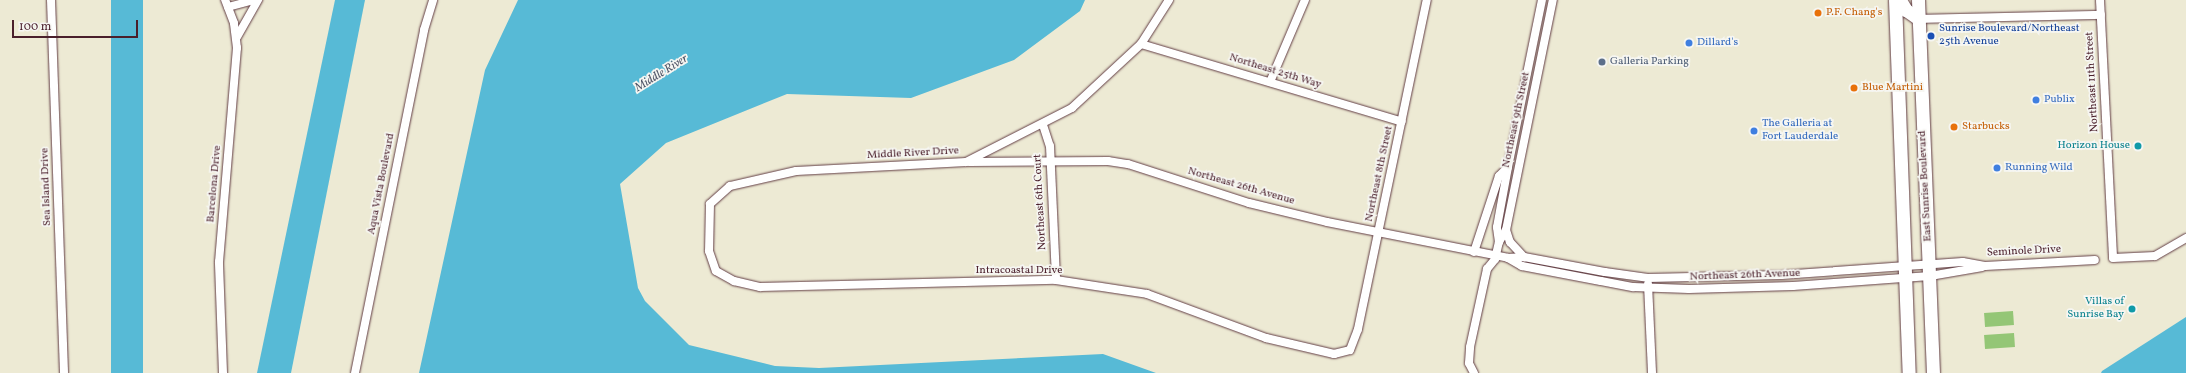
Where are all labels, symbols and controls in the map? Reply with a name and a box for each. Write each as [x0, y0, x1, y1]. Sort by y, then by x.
place label: P.F. Chang's [1826, 6, 1882, 20]
marker: P.F. Chang's [1813, 8, 1823, 18]
scale bar [14, 12, 140, 38]
text: 100 m [19, 19, 51, 35]
place label: Sunrise Boulevard/Northeast 25th Avenue [1939, 23, 2080, 49]
marker: Sunrise Boulevard/Northeast 25th Avenue [1926, 31, 1936, 41]
street label: Northeast 11th Street [2084, 31, 2102, 133]
place label: Dillard's [1697, 36, 1738, 50]
marker: Dillard's [1684, 38, 1694, 48]
water label: Middle River [633, 52, 691, 96]
street label: Northeast 25th Way [1227, 52, 1323, 92]
place label: Galleria Parking [1610, 55, 1689, 69]
marker: Galleria Parking [1597, 57, 1607, 67]
street label: Northeast 9th Street [1500, 71, 1534, 169]
place label: Blue Martini [1862, 81, 1923, 95]
marker: Blue Martini [1849, 83, 1859, 93]
place label: Publix [2044, 93, 2075, 107]
marker: Publix [2031, 95, 2041, 105]
place label: The Galleria at Fort Lauderdale [1762, 118, 1838, 144]
place label: Starbucks [1962, 120, 2010, 134]
marker: Starbucks [1949, 122, 1959, 132]
street label: Northeast 8th Street [1363, 125, 1397, 223]
marker: The Galleria at Fort Lauderdale [1749, 126, 1759, 136]
street label: East Sunrise Boulevard [1917, 130, 1935, 242]
street label: Aqua Vista Boulevard [366, 132, 398, 236]
place label: Horizon House [2058, 139, 2130, 153]
marker: Horizon House [2133, 141, 2143, 151]
street label: Barcelona Drive [205, 145, 225, 223]
street label: Middle River Drive [867, 145, 959, 163]
street label: Sea Island Drive [39, 148, 55, 226]
street label: Northeast 6th Court [1032, 154, 1050, 250]
place label: Running Wild [2005, 161, 2073, 175]
marker: Running Wild [1992, 163, 2002, 173]
street label: Northeast 26th Avenue [1186, 165, 1296, 209]
street label: Seminole Drive [1987, 243, 2061, 261]
street label: Intracoastal Drive [975, 264, 1063, 278]
street label: Northeast 26th Avenue [1690, 267, 1800, 285]
place label: Villas of Sunrise Bay [2067, 296, 2124, 322]
marker: Villas of Sunrise Bay [2127, 304, 2137, 314]

